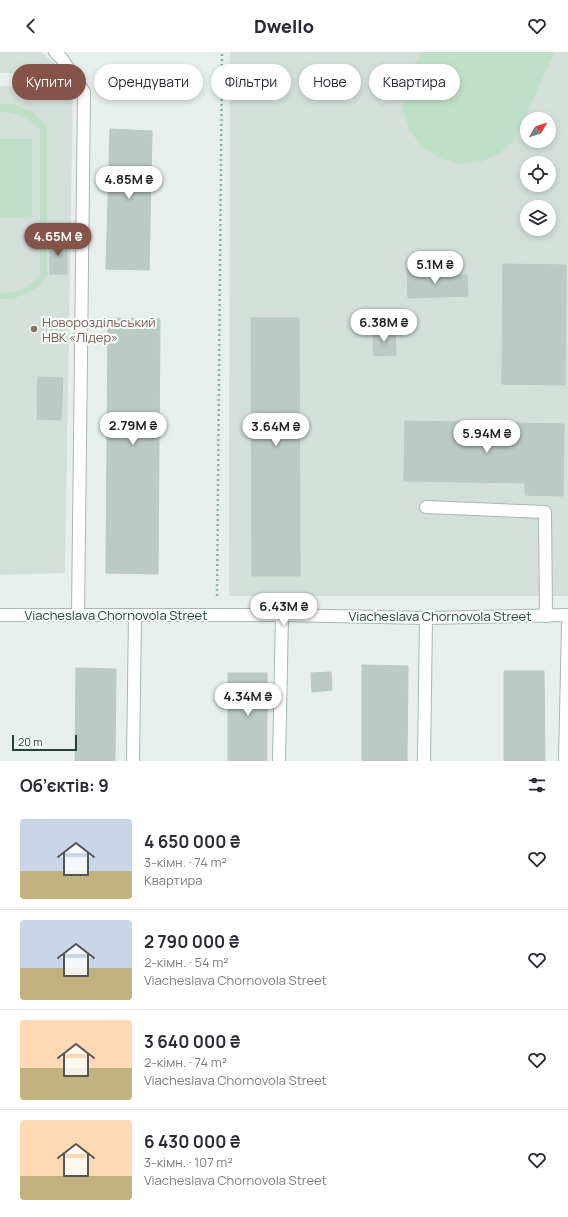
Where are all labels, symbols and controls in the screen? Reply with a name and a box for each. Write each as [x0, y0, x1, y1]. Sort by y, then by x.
text: Dwello [254, 14, 314, 38]
icon: back [20, 15, 42, 37]
icon: heart [526, 15, 548, 37]
chip: Купити [12, 64, 86, 100]
chip: Орендувати [94, 64, 203, 100]
chip: Фільтри [211, 64, 291, 100]
chip: Нове [299, 64, 361, 100]
chip: Квартира [369, 64, 460, 100]
north arrow [520, 112, 556, 148]
map controls [520, 112, 556, 236]
button: locate [520, 156, 556, 192]
pin: 4.85M ₴ [92, 166, 166, 200]
text: 4.85M ₴ [104, 170, 154, 188]
button: layers [520, 200, 556, 236]
pin: 4.65M ₴ [21, 223, 95, 257]
text: 4.65M ₴ [33, 227, 83, 245]
pin: 5.1M ₴ [402, 251, 468, 285]
text: 5.1M ₴ [416, 255, 454, 273]
pin: 6.38M ₴ [347, 309, 421, 343]
place label: Новороздільський НВК «Лідер» [42, 313, 156, 346]
text: 6.38M ₴ [359, 313, 409, 331]
marker: Новороздільський НВК «Лідер» [29, 324, 39, 334]
pin: 2.79M ₴ [96, 412, 170, 446]
pin: 3.64M ₴ [239, 413, 313, 447]
text: 2.79M ₴ [109, 416, 157, 434]
text: 3.64M ₴ [251, 417, 301, 435]
pin: 5.94M ₴ [450, 420, 524, 454]
text: 5.94M ₴ [462, 424, 512, 442]
pin: 6.43M ₴ [247, 593, 321, 627]
text: 6.43M ₴ [259, 597, 309, 615]
street label: Viacheslava Chornovola Street [25, 606, 207, 624]
street label: Viacheslava Chornovola Street [349, 607, 531, 625]
pin: 4.34M ₴ [211, 683, 285, 717]
text: 4.34M ₴ [224, 687, 272, 705]
scale bar [12, 733, 77, 752]
text: 20 m [18, 734, 43, 749]
text: Об’єктів: 9 [20, 774, 109, 797]
icon: filters [526, 774, 548, 796]
text: 4 650 000 ₴ [144, 830, 240, 853]
icon: home [52, 835, 100, 883]
icon: heart [526, 848, 548, 870]
text: 3-кімн. · 74 m² [144, 853, 227, 871]
text: Квартира [144, 871, 203, 889]
text: 2 790 000 ₴ [144, 930, 239, 953]
icon: home [52, 936, 100, 984]
icon: heart [526, 949, 548, 971]
text: 2-кімн. · 54 m² [144, 953, 228, 971]
text: Viacheslava Chornovola Street [144, 971, 327, 989]
text: 3 640 000 ₴ [144, 1030, 240, 1053]
icon: home [52, 1036, 100, 1084]
icon: heart [526, 1049, 548, 1071]
text: 2-кімн. · 74 m² [144, 1053, 227, 1071]
text: Viacheslava Chornovola Street [144, 1071, 327, 1089]
text: 6 430 000 ₴ [144, 1130, 240, 1153]
icon: home [52, 1136, 100, 1184]
icon: heart [526, 1149, 548, 1171]
text: 3-кімн. · 107 m² [144, 1153, 233, 1171]
text: Viacheslava Chornovola Street [144, 1171, 327, 1189]

